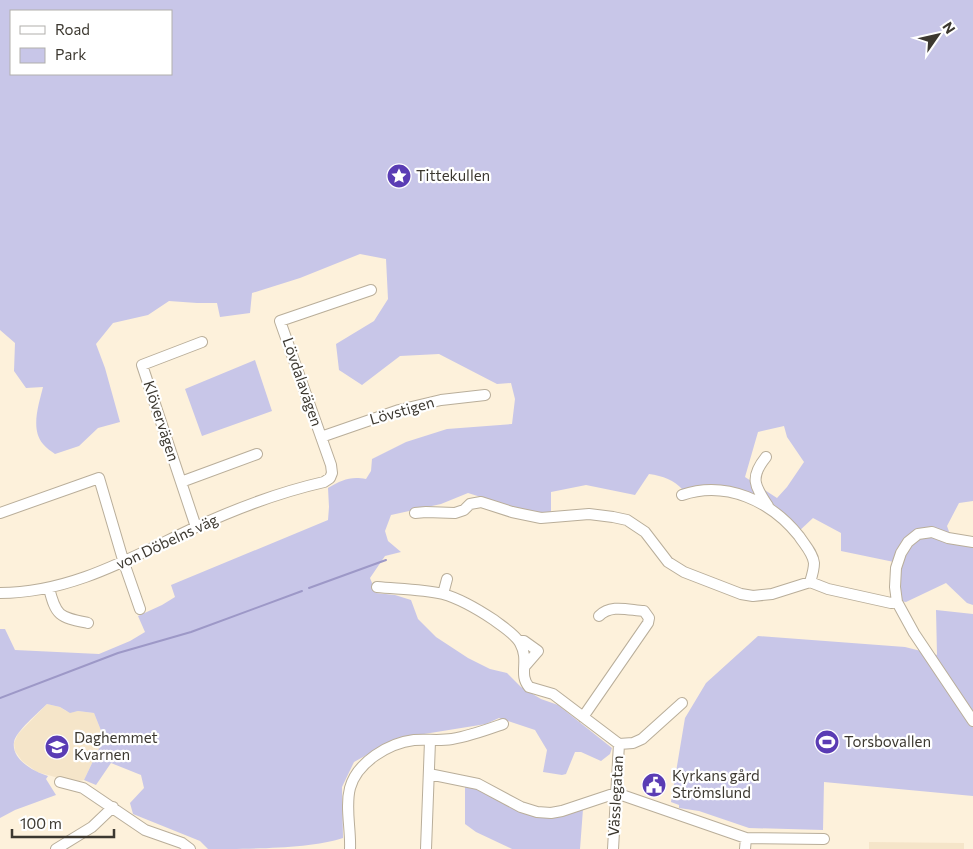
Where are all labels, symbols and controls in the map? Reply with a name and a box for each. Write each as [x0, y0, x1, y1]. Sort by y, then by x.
legend [10, 10, 172, 75]
north arrow [913, 10, 963, 60]
text: N [939, 18, 959, 37]
text: Road [55, 20, 90, 38]
text: Park [55, 45, 86, 63]
place icon: Tittekullen [386, 163, 412, 189]
place label: Tittekullen [416, 166, 490, 184]
street label: Lövdalavägen [279, 335, 327, 428]
street label: Klövervägen [140, 378, 183, 463]
street label: Lövstigen [367, 392, 436, 428]
street label: von Döbelns väg [113, 510, 220, 573]
place label: Daghemmet Kvarnen [74, 728, 158, 763]
sports icon: Torsbovallen [814, 729, 840, 755]
place label: Torsbovallen [844, 732, 931, 750]
school or university icon: Daghemmet Kvarnen [44, 734, 70, 760]
street label: Vässlegatan [604, 755, 626, 837]
place label: Kyrkans gård Strömslund [672, 766, 760, 801]
public building icon: Kyrkans gård Strömslund [641, 772, 667, 798]
scale bar [12, 806, 115, 838]
text: 100 m [20, 814, 62, 832]

